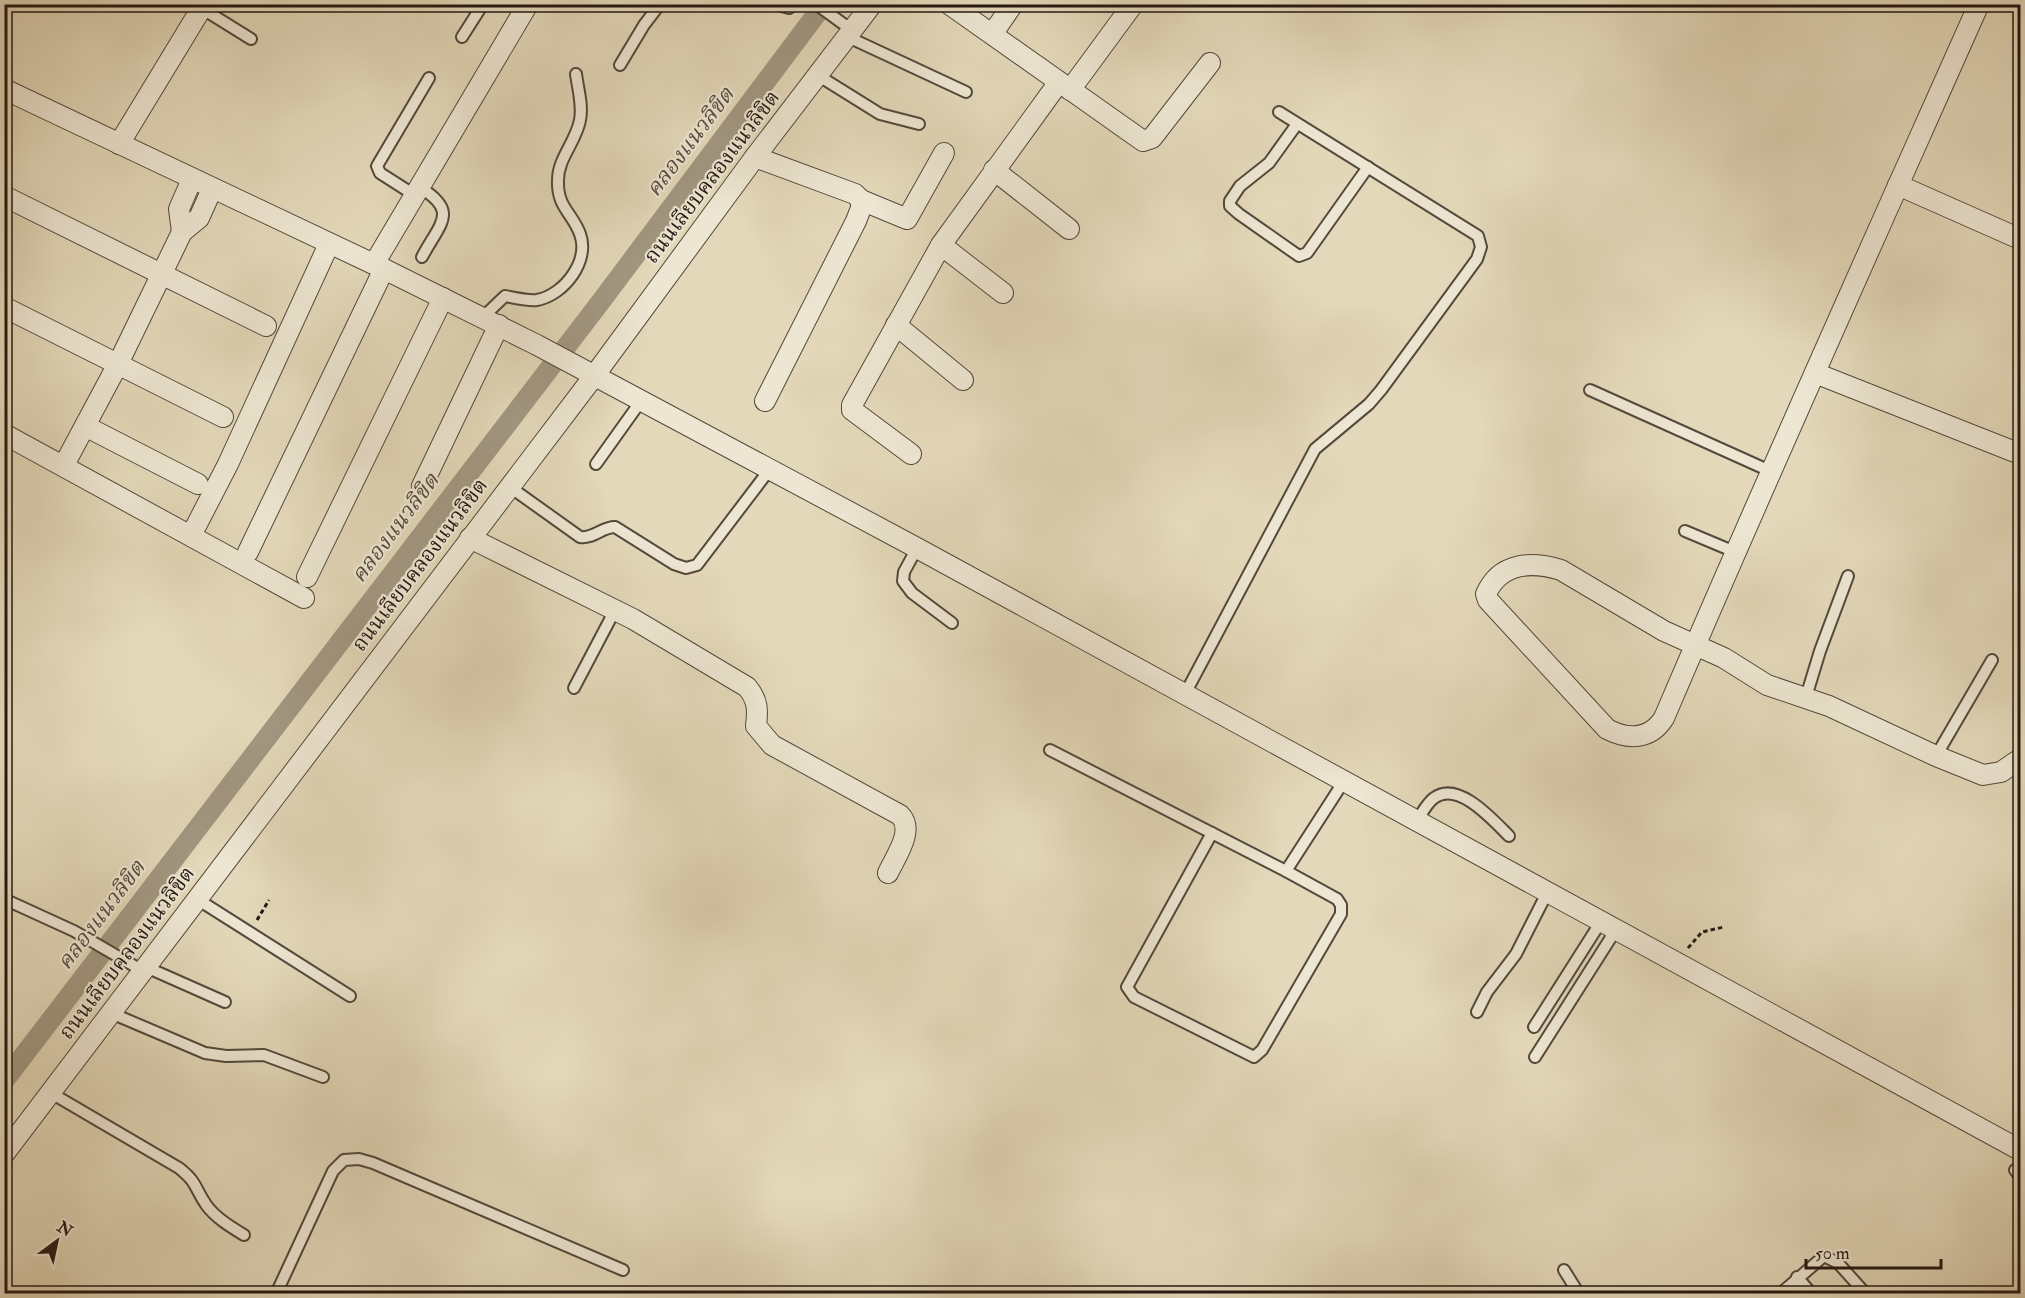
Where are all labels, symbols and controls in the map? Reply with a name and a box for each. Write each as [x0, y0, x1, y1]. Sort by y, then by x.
water label: คลองแนวลิขิต [640, 81, 741, 202]
street label: ถนนเลียบคลองแนวลิขิต [638, 85, 786, 269]
water label: คลองแนวลิขิต [345, 467, 446, 588]
street label: ถนนเลียบคลองแนวลิขิต [346, 473, 494, 657]
water label: คลองแนวลิขิต [51, 854, 152, 975]
street label: ถนนเลียบคลองแนวลิขิต [53, 861, 201, 1045]
north arrow [27, 1211, 87, 1271]
text: N [52, 1216, 77, 1242]
scale bar [1806, 1232, 1941, 1270]
text: 50 m [1815, 1242, 1850, 1265]

